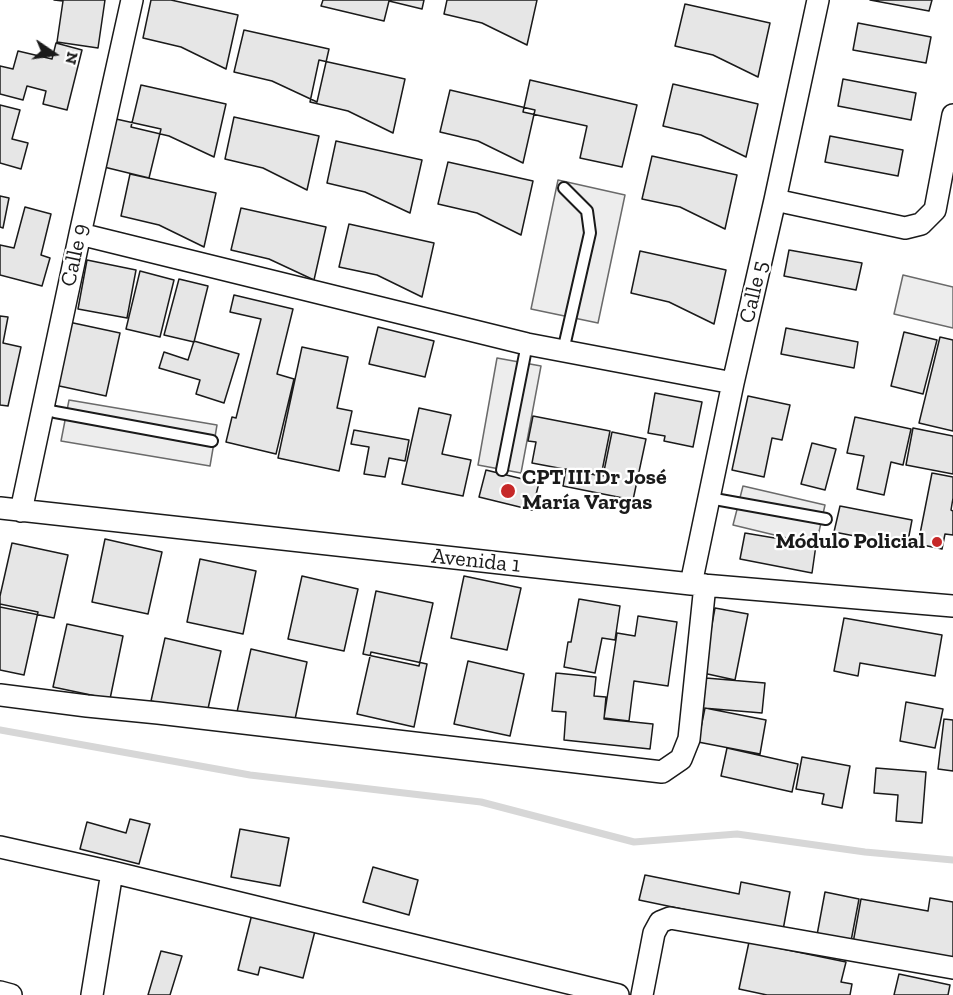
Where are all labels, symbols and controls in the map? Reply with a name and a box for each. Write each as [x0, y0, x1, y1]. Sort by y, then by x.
north arrow [24, 24, 84, 84]
text: N [61, 50, 83, 66]
street label: Calle 9 [55, 221, 95, 289]
street label: Calle 5 [734, 258, 774, 326]
place label: CPT III Dr José María Vargas [522, 465, 667, 516]
marker: CPT III Dr José María Vargas [499, 482, 517, 500]
place label: Módulo Policial [775, 529, 925, 555]
marker: Módulo Policial [930, 535, 944, 549]
street label: Avenida 1 [430, 543, 522, 579]

